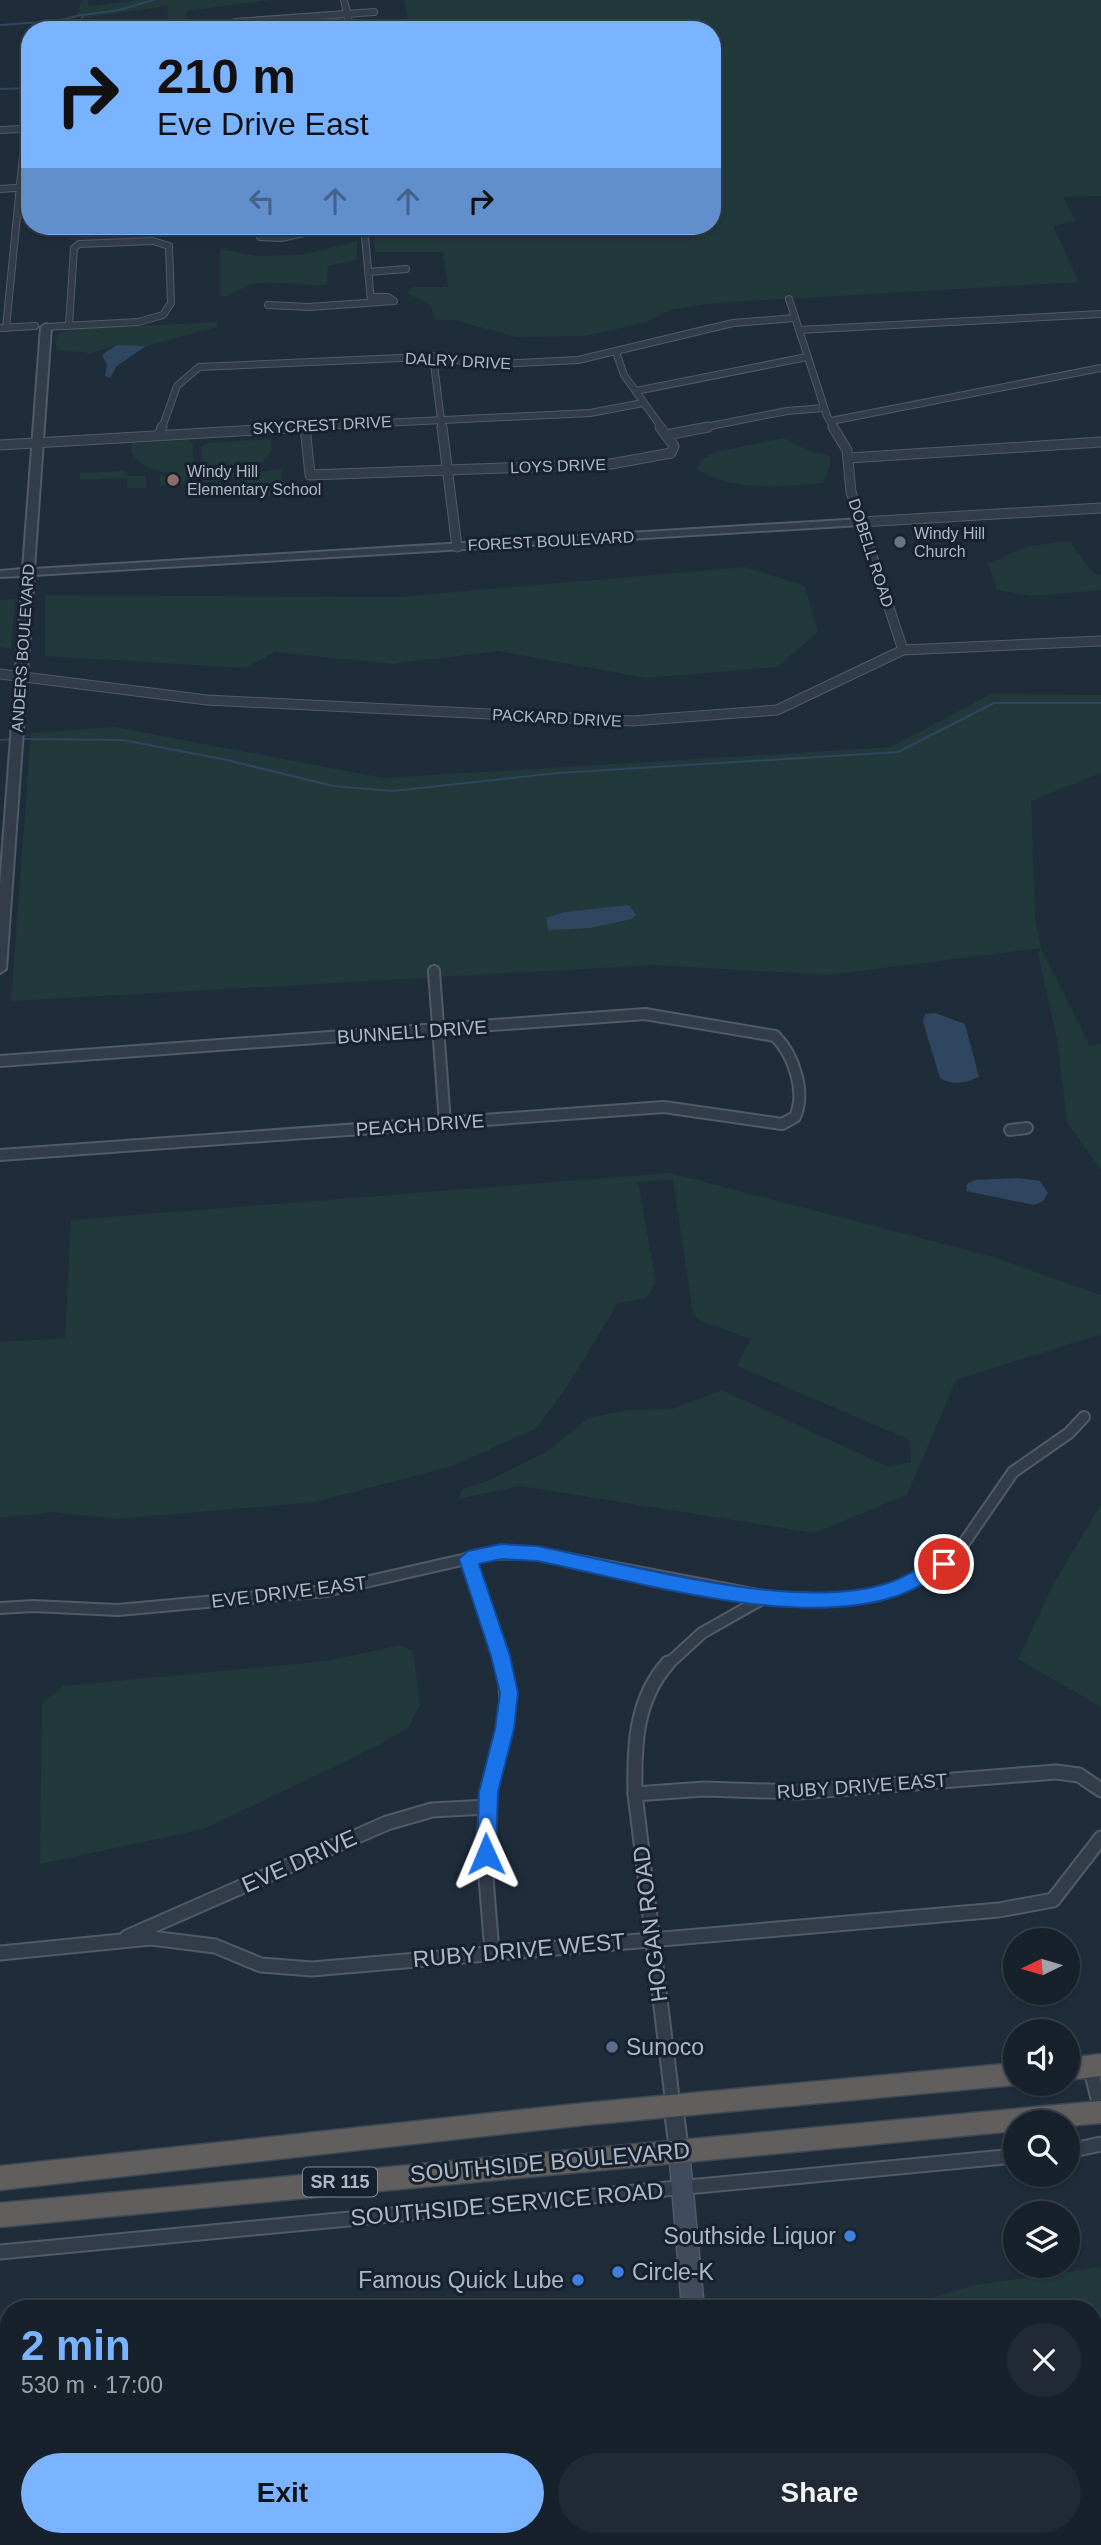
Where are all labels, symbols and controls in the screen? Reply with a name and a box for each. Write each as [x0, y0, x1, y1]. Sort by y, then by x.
icon: right [42, 49, 133, 140]
text: 210 m [157, 49, 296, 103]
text: Eve Drive East [157, 106, 369, 142]
icon: left [243, 182, 281, 220]
icon: ahead [316, 182, 354, 220]
icon: ahead [389, 182, 427, 220]
icon: right [462, 182, 500, 220]
street label: DALRY DRIVE [405, 350, 511, 372]
street label: SKYCREST DRIVE [252, 413, 392, 437]
street label: LOYS DRIVE [510, 456, 606, 476]
place label: Windy Hill Elementary School [187, 463, 321, 498]
marker: Windy Hill Elementary School [165, 472, 181, 488]
street label: DOBELL ROAD [845, 497, 897, 609]
place label: Windy Hill Church [914, 525, 985, 560]
street label: FOREST BOULEVARD [467, 528, 635, 554]
marker: Windy Hill Church [892, 534, 908, 550]
street label: ANDERS BOULEVARD [9, 563, 37, 733]
street label: PACKARD DRIVE [492, 706, 622, 730]
street label: BUNNELL DRIVE [336, 1016, 488, 1048]
street label: PEACH DRIVE [355, 1110, 485, 1140]
pin [914, 1534, 974, 1594]
icon: arrive [925, 1545, 963, 1583]
street label: EVE DRIVE EAST [210, 1572, 368, 1612]
street label: RUBY DRIVE EAST [776, 1770, 948, 1802]
position arrow [449, 1817, 523, 1891]
street label: EVE DRIVE [238, 1824, 360, 1898]
street label: HOGAN ROAD [628, 1844, 672, 2004]
street label: RUBY DRIVE WEST [412, 1928, 626, 1972]
north arrow [1003, 1928, 1080, 2006]
map controls [1003, 1928, 1080, 2278]
button: sound [1003, 2019, 1080, 2096]
place label: Sunoco [626, 2034, 704, 2060]
marker: Sunoco [604, 2039, 620, 2055]
button: search [1003, 2110, 1080, 2187]
street label: SOUTHSIDE BOULEVARD [409, 2137, 691, 2187]
road number: SR 115 [303, 2168, 377, 2196]
street label: SOUTHSIDE SERVICE ROAD [349, 2177, 665, 2231]
button: layers [1003, 2201, 1080, 2278]
place label: Southside Liquor [663, 2223, 836, 2249]
marker: Southside Liquor [842, 2228, 858, 2244]
place label: Circle-K [632, 2259, 714, 2285]
marker: Circle-K [610, 2264, 626, 2280]
place label: Famous Quick Lube [358, 2267, 564, 2293]
marker: Famous Quick Lube [570, 2272, 586, 2288]
text: 2 min [21, 2322, 131, 2369]
button: close [1007, 2323, 1081, 2397]
text: 530 m · 17:00 [21, 2372, 163, 2398]
button: Exit [21, 2453, 544, 2533]
button: Share [558, 2453, 1081, 2533]

